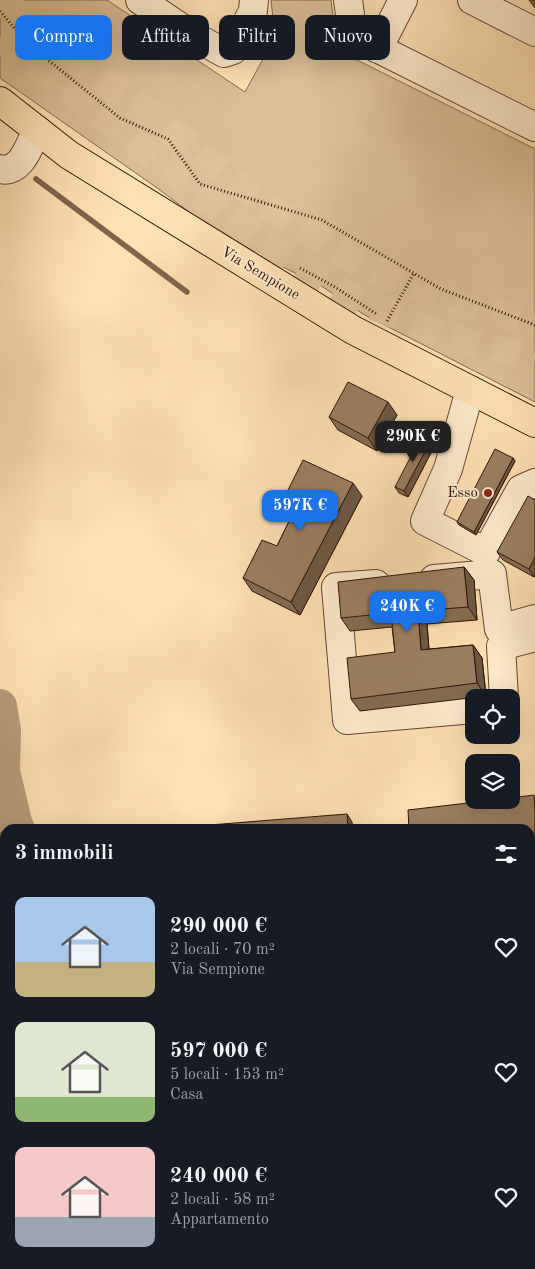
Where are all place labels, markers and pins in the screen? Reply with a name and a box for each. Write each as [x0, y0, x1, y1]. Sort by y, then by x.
pin: 290K € [372, 420, 454, 463]
place label: Esso [447, 486, 478, 501]
marker: Esso [482, 487, 494, 499]
pin: 597K € [259, 490, 341, 532]
pin: 240K € [366, 590, 448, 633]

